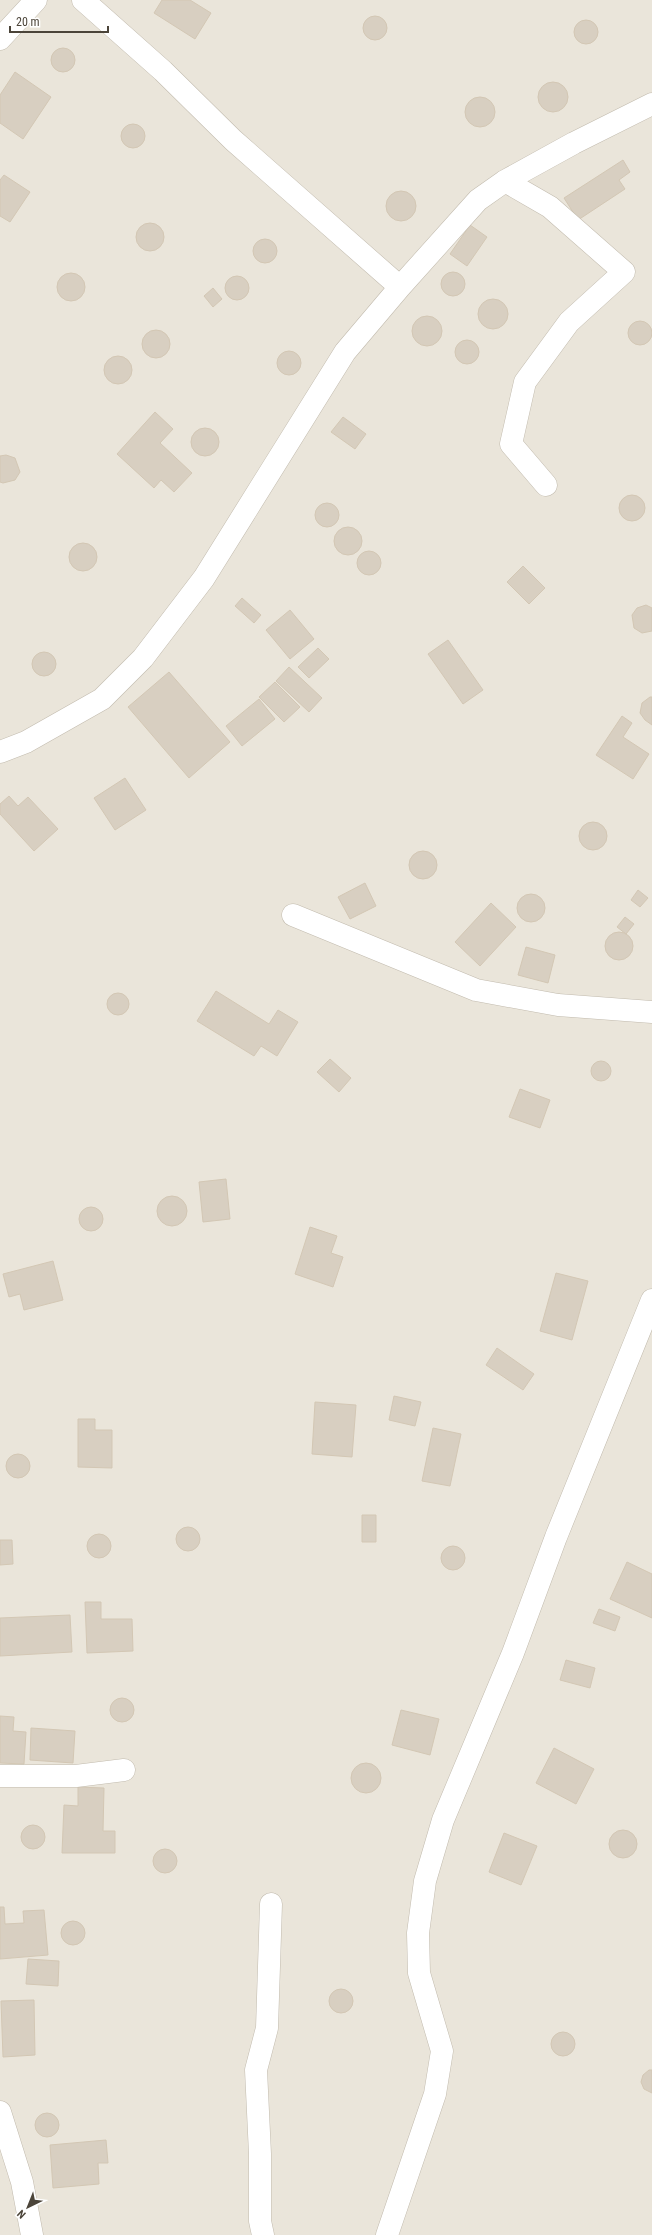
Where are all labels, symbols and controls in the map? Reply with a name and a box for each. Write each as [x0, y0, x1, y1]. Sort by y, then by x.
scale bar [10, 8, 108, 34]
text: 20 m [16, 15, 40, 29]
north arrow [8, 2187, 48, 2227]
text: N [14, 2207, 28, 2221]

